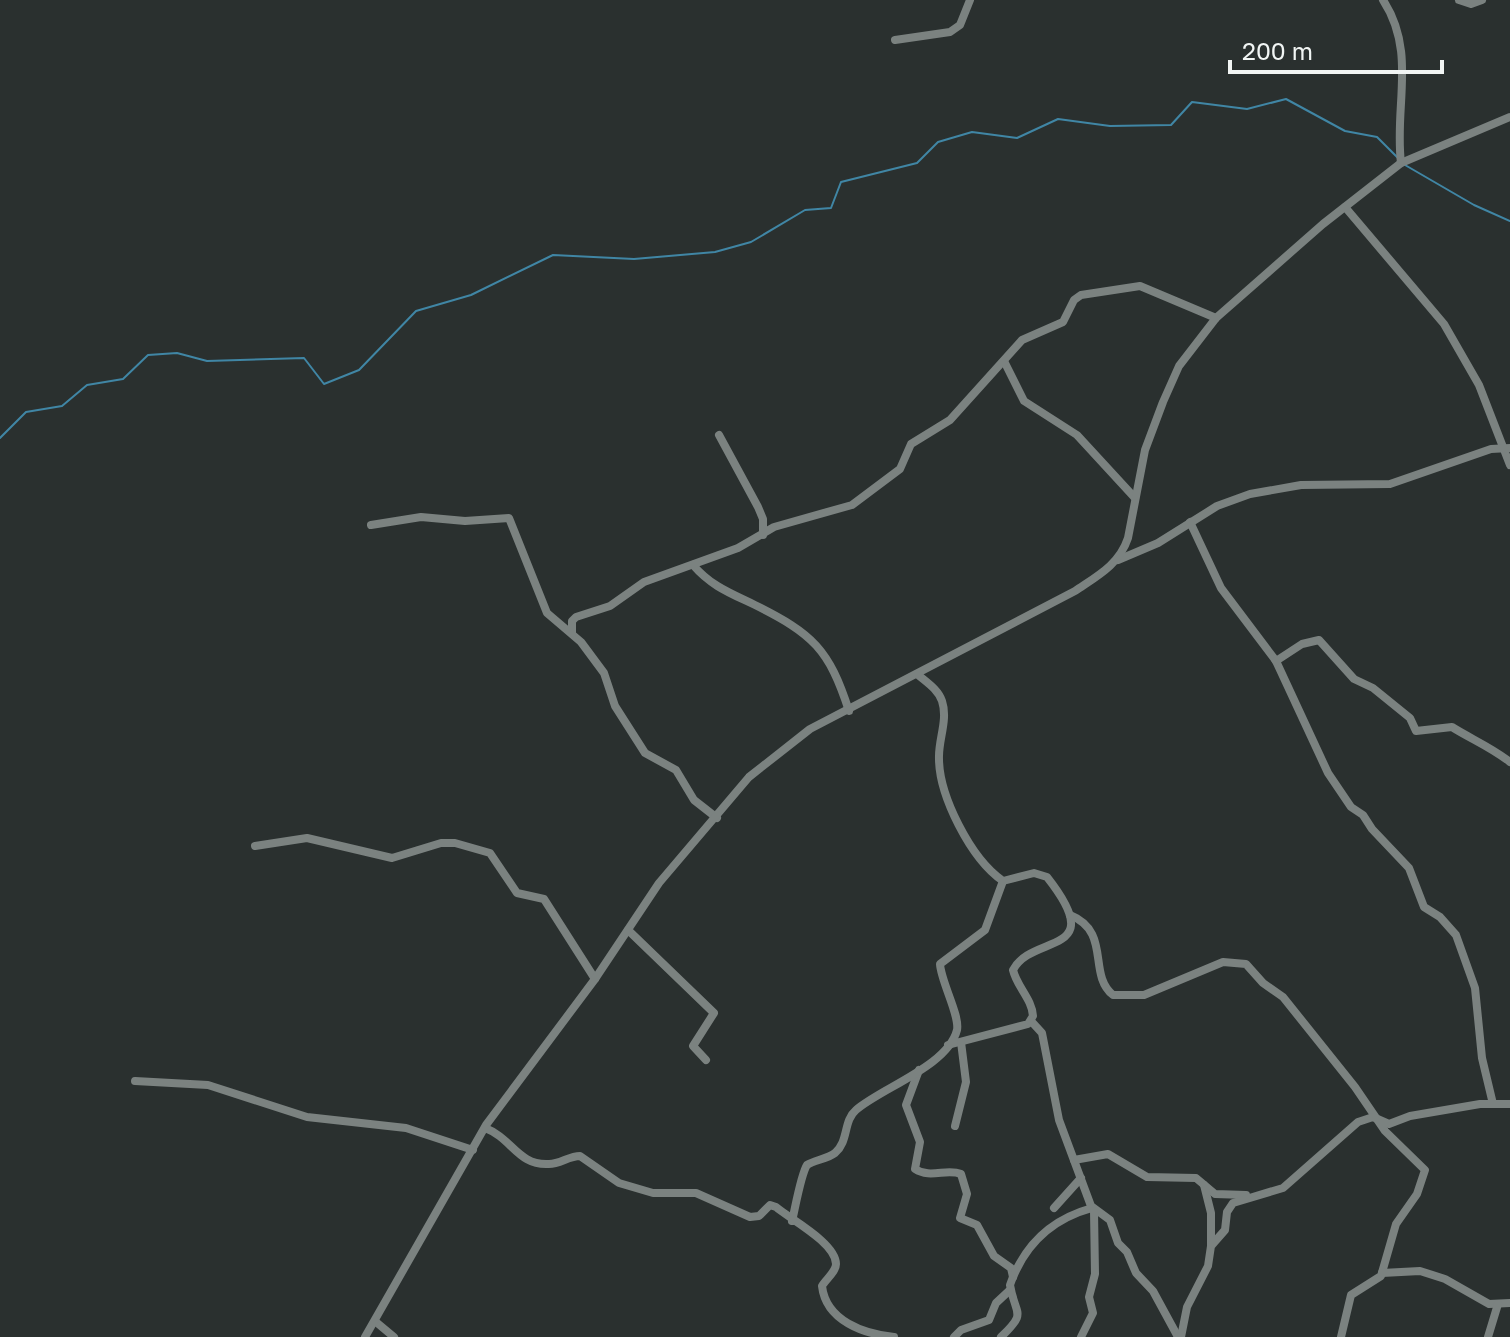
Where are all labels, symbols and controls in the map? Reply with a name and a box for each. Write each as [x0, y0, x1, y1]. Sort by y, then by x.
scale bar [1230, 24, 1442, 74]
text: 200 m [1242, 36, 1313, 65]

